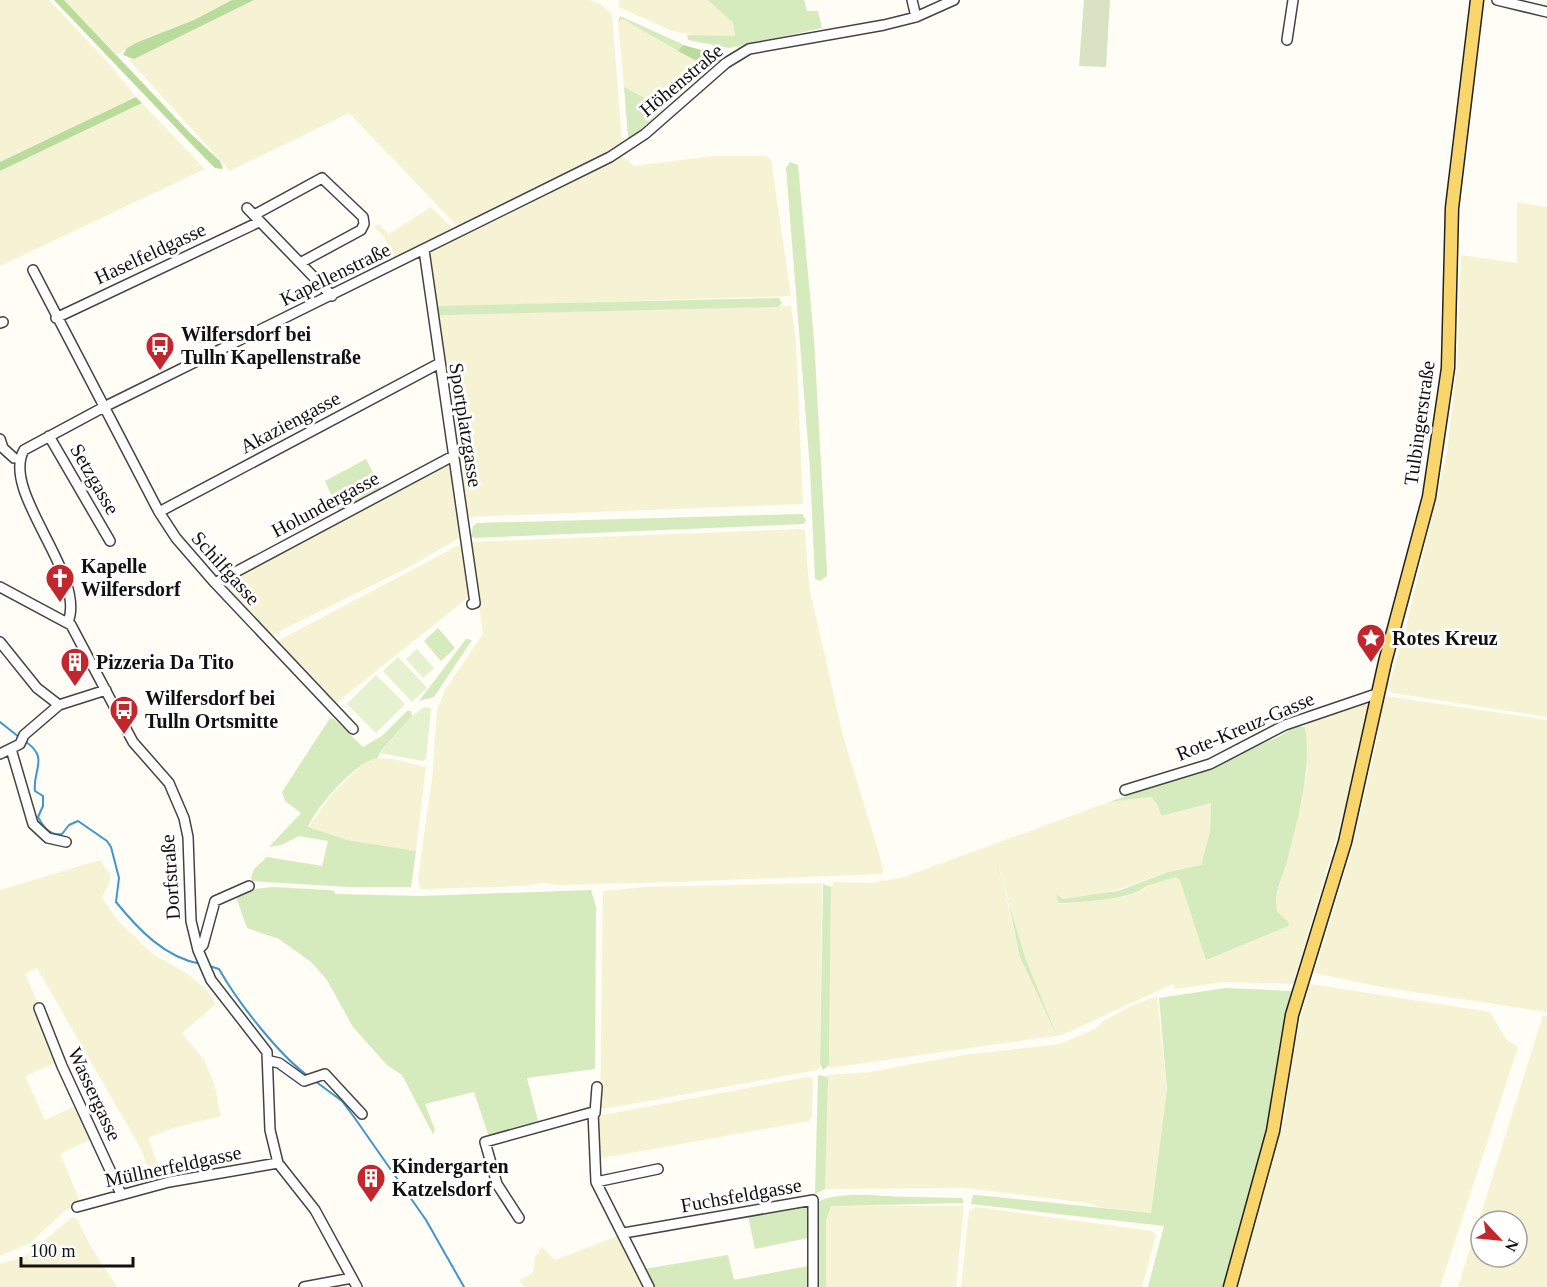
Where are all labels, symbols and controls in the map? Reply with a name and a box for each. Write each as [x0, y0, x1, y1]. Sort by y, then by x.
street label: Höhenstraße [635, 39, 727, 121]
street label: Haselfeldgasse [91, 218, 210, 289]
street label: Kapellenstraße [276, 238, 394, 311]
place label: Wilfersdorf bei Tulln Kapellenstraße [181, 323, 361, 369]
bus stop icon: Wilfersdorf bei Tulln Kapellenstraße [144, 330, 176, 372]
street label: Tulbingerstraße [1399, 359, 1440, 487]
street label: Sportplatzgasse [444, 361, 487, 489]
street label: Akaziengasse [236, 386, 344, 458]
street label: Setzgasse [65, 440, 124, 519]
street label: Holundergasse [268, 466, 383, 542]
street label: Schilfgasse [187, 527, 265, 610]
place label: Kapelle Wilfersdorf [81, 555, 181, 600]
church icon: Kapelle Wilfersdorf [44, 562, 76, 604]
place icon: Rotes Kreuz [1355, 622, 1387, 664]
place label: Rotes Kreuz [1392, 627, 1498, 649]
building icon: Pizzeria Da Tito [59, 646, 91, 688]
place label: Pizzeria Da Tito [96, 651, 234, 673]
place label: Wilfersdorf bei Tulln Ortsmitte [145, 687, 278, 732]
street label: Rote-Kreuz-Gasse [1173, 687, 1317, 765]
bus stop icon: Wilfersdorf bei Tulln Ortsmitte [108, 694, 140, 736]
street label: Dorfstraße [156, 833, 184, 920]
street label: Wassergasse [63, 1044, 126, 1145]
street label: Müllnerfeldgasse [103, 1141, 244, 1192]
place label: Kindergarten Katzelsdorf [392, 1155, 509, 1200]
building icon: Kindergarten Katzelsdorf [355, 1162, 387, 1204]
street label: Fuchsfeldgasse [679, 1174, 803, 1217]
north arrow [1469, 1209, 1529, 1269]
scale bar [21, 1230, 134, 1268]
text: N [1502, 1236, 1522, 1255]
text: 100 m [30, 1241, 76, 1261]

